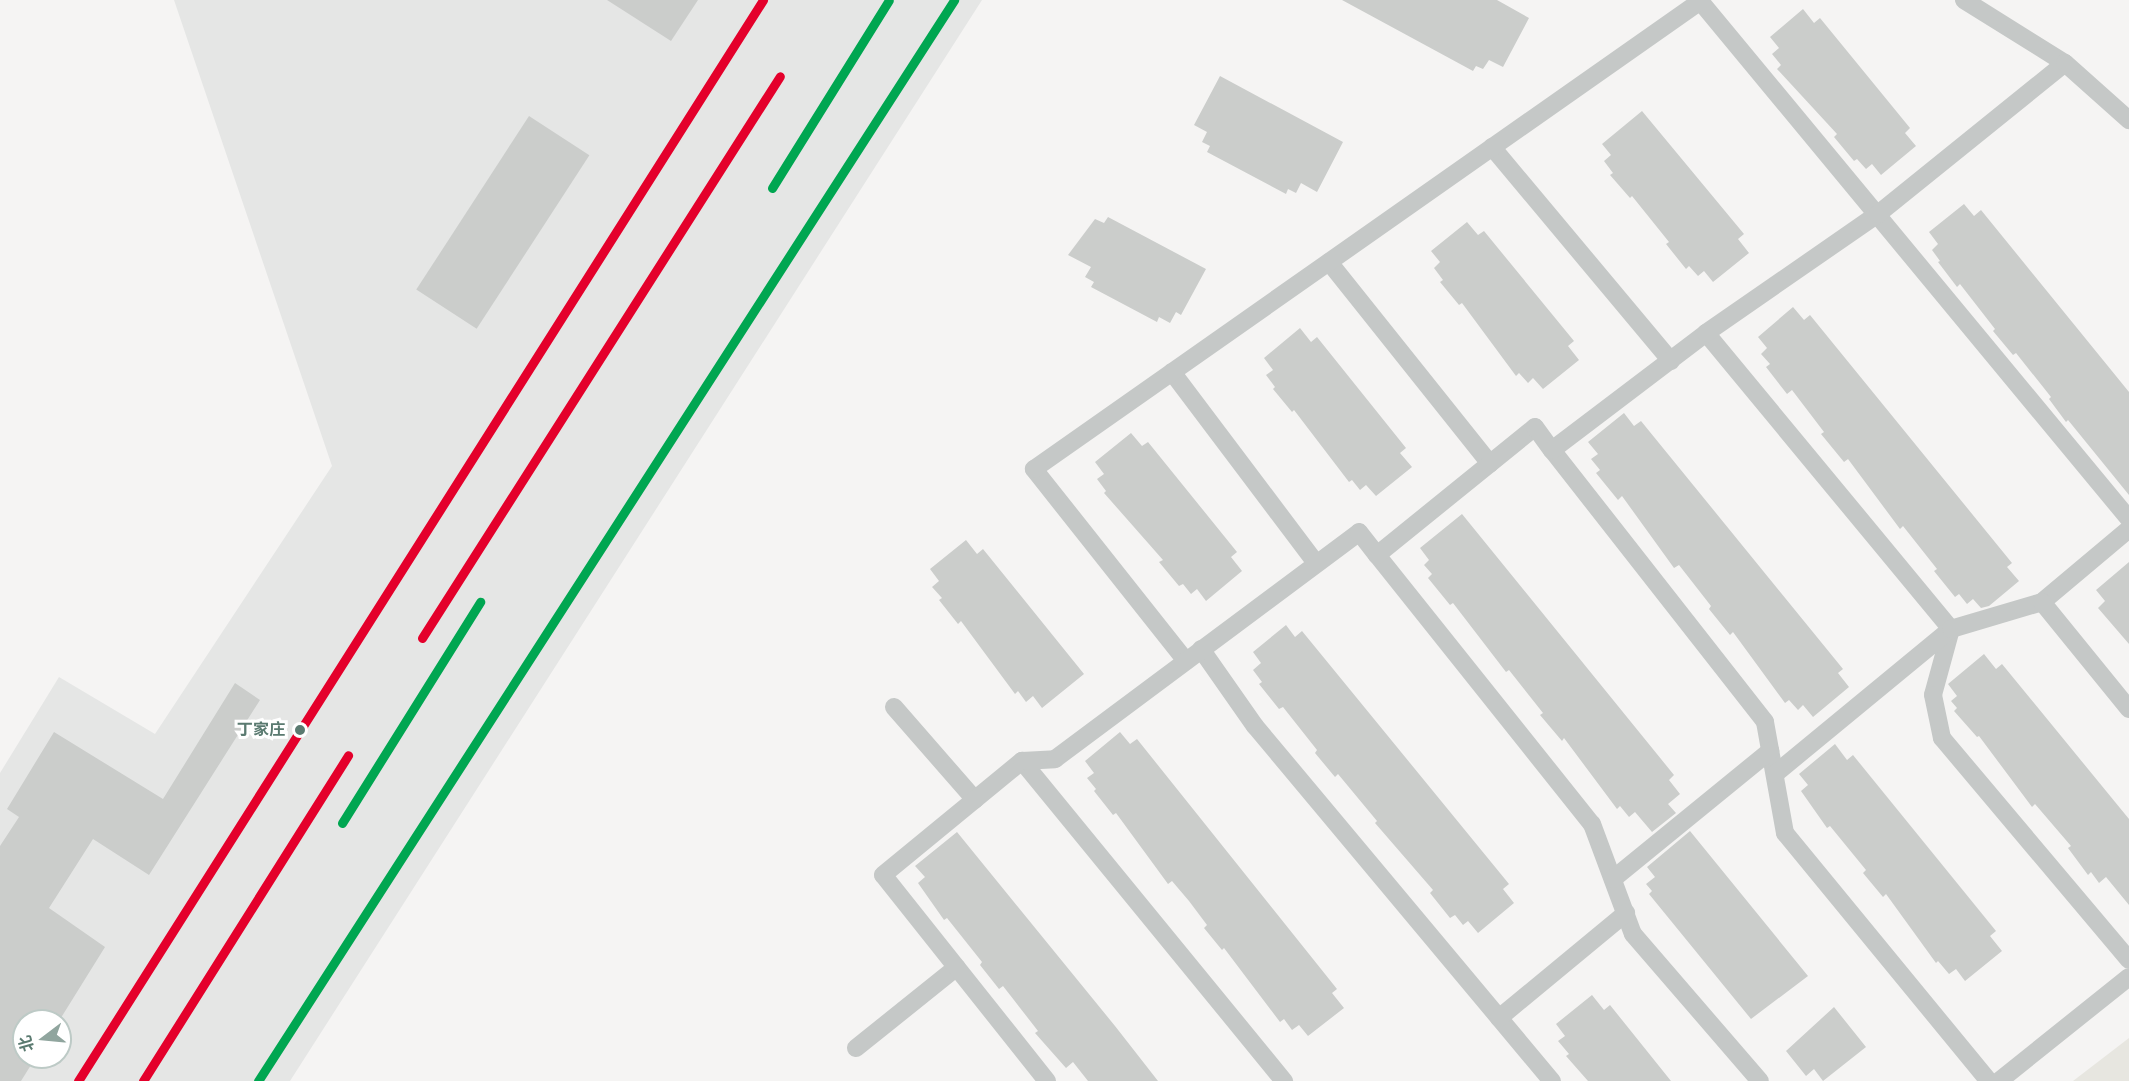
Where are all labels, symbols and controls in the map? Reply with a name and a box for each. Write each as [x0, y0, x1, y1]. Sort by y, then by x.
place label: 丁家庄 [237, 720, 285, 740]
marker: 丁家庄 [290, 720, 310, 740]
north arrow [12, 1009, 72, 1069]
text: 北 [15, 1033, 37, 1054]

